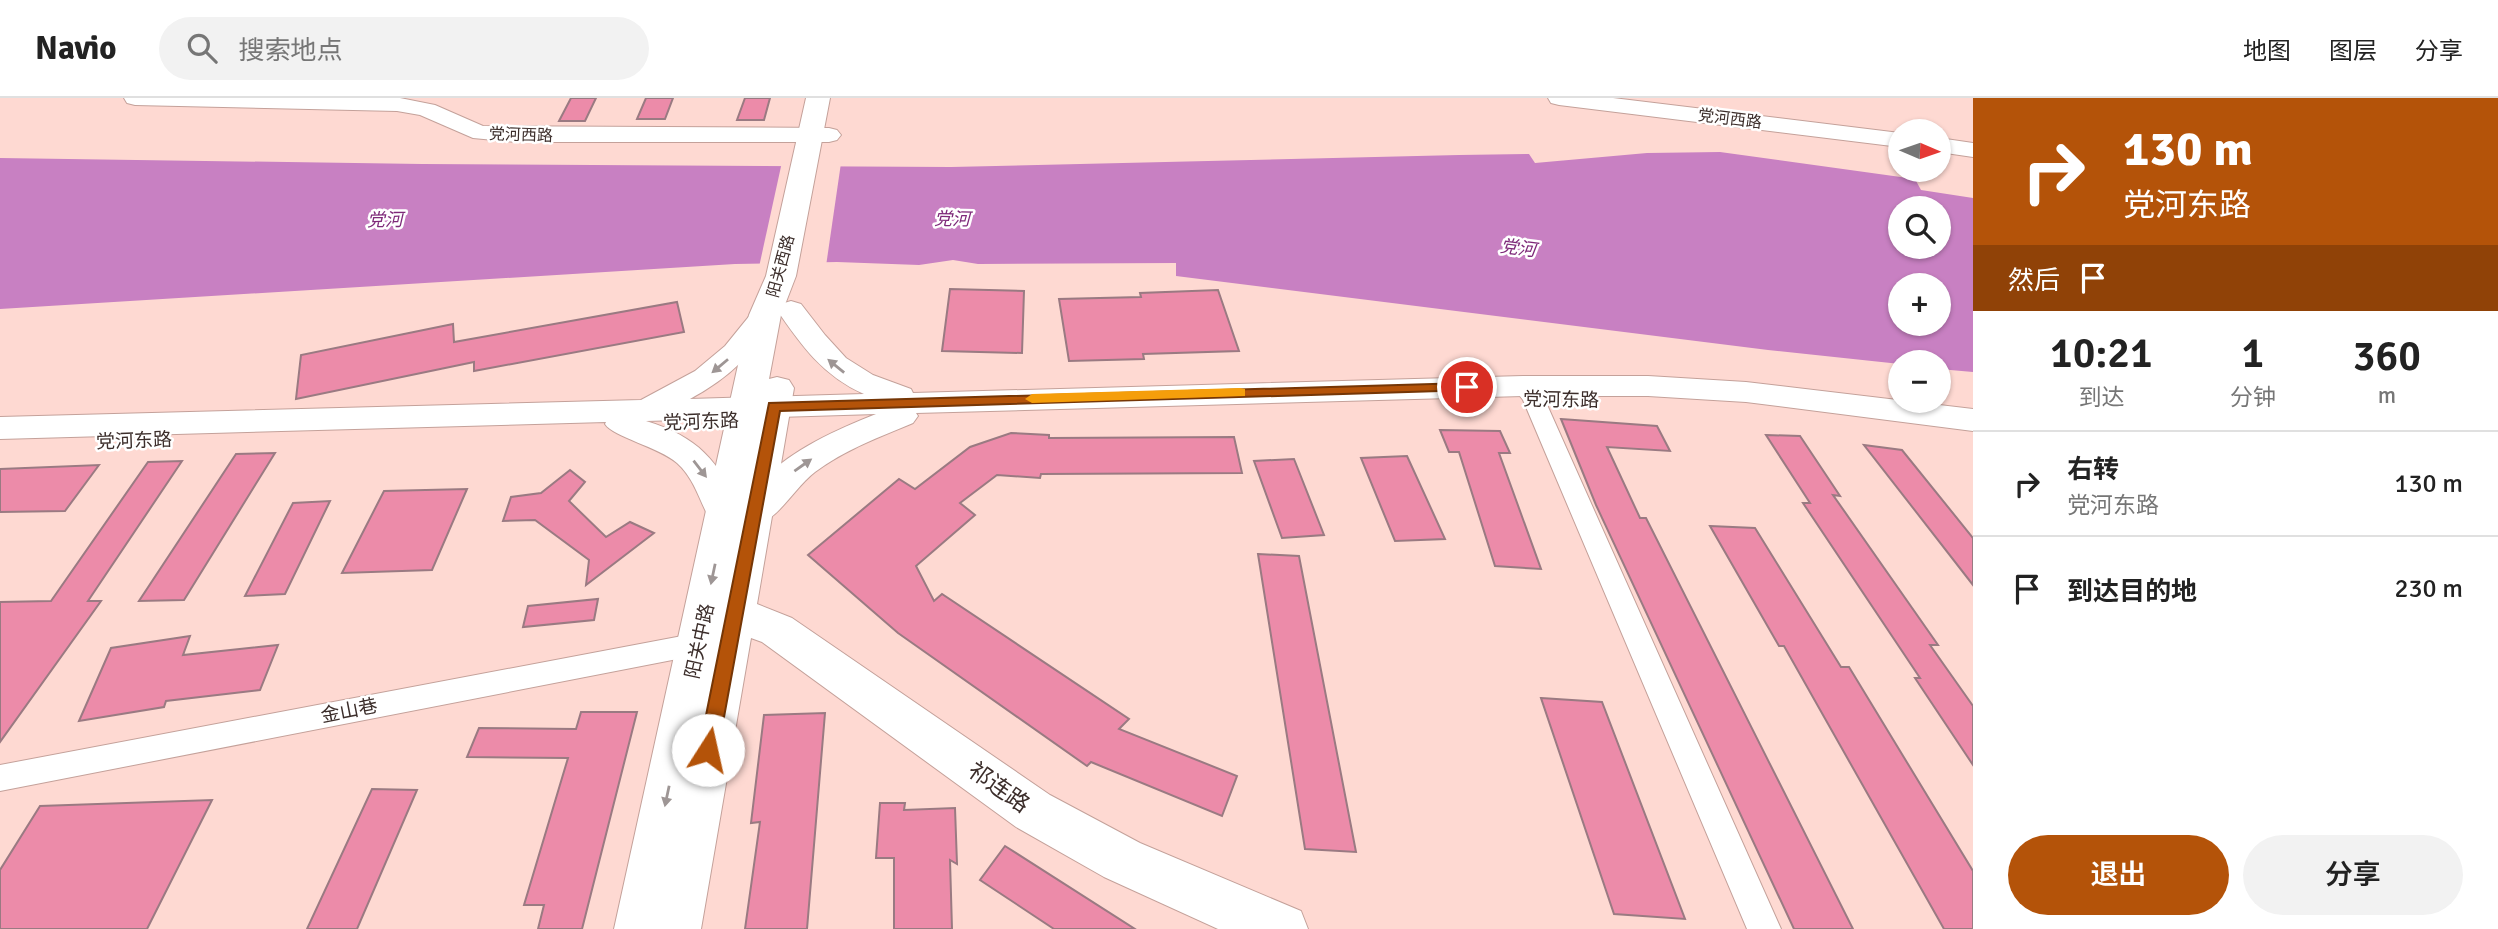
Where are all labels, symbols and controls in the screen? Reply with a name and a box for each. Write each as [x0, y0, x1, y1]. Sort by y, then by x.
search box [159, 17, 649, 80]
text: Navio [35, 28, 117, 69]
icon: search [183, 29, 221, 67]
text: 搜索地点 [239, 35, 343, 67]
text: 地图 [2243, 36, 2291, 66]
text: 图层 [2329, 36, 2377, 66]
text: 分享 [2415, 36, 2463, 66]
street label: 党河西路 [1697, 105, 1763, 133]
north arrow [1888, 119, 1951, 182]
map controls [1888, 119, 1951, 413]
text: 130 m [2123, 119, 2253, 179]
street label: 党河西路 [489, 124, 553, 146]
icon: right [2008, 126, 2099, 217]
text: 党河东路 [2123, 186, 2251, 225]
button: search [1888, 196, 1951, 259]
water label: 党河 [934, 208, 973, 230]
water label: 党河 [367, 209, 406, 231]
street label: 阳关西路 [763, 233, 799, 300]
water label: 党河 [1499, 235, 1540, 261]
icon: arrive [2074, 259, 2112, 297]
text: 然后 [2008, 265, 2060, 297]
button: + [1888, 273, 1951, 336]
text: 10:21 [2050, 328, 2153, 379]
text: 1 [2241, 328, 2264, 379]
text: 360 [2353, 331, 2421, 382]
button: − [1888, 350, 1951, 413]
pin [1437, 357, 1497, 417]
one-way arrow [712, 358, 729, 373]
one-way arrow [827, 358, 845, 373]
icon: arrive [1448, 368, 1486, 406]
text: m [2378, 381, 2396, 410]
text: 到达 [2078, 383, 2124, 412]
text: 分钟 [2230, 383, 2276, 412]
street label: 党河东路 [1523, 387, 1599, 413]
street label: 党河东路 [663, 409, 739, 435]
street label: 党河东路 [96, 428, 172, 454]
text: 右转 [2067, 454, 2119, 486]
one-way arrow [794, 458, 812, 472]
one-way arrow [692, 459, 707, 477]
icon: right [2008, 465, 2046, 503]
text: 130 m [2394, 468, 2463, 500]
text: 党河东路 [2067, 491, 2159, 520]
one-way arrow [708, 563, 719, 585]
icon: arrive [2008, 570, 2046, 608]
text: 230 m [2394, 573, 2463, 605]
text: 到达目的地 [2067, 576, 2197, 608]
street label: 阳关中路 [680, 602, 720, 681]
street label: 金山巷 [319, 694, 379, 728]
position arrow [671, 713, 745, 787]
street label: 祁连路 [962, 756, 1035, 819]
one-way arrow [661, 785, 672, 807]
button: 退出 [2008, 835, 2229, 915]
button: 分享 [2243, 835, 2463, 915]

